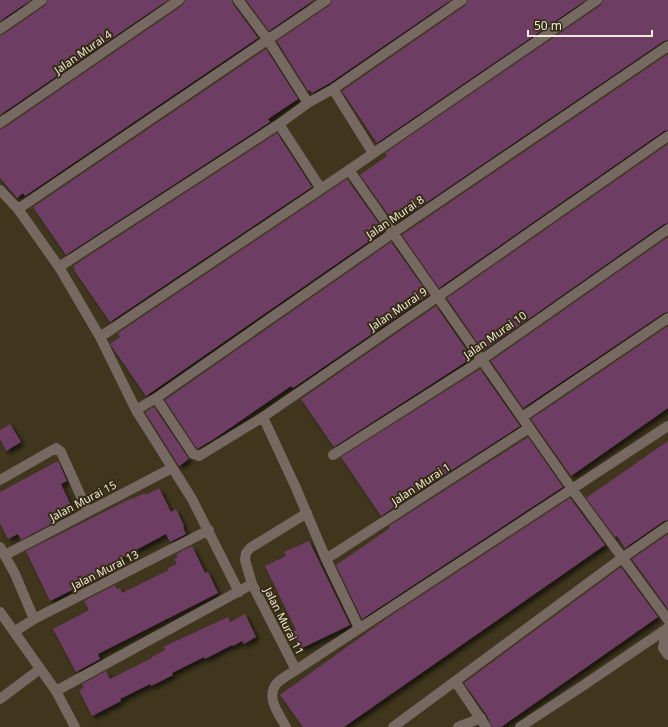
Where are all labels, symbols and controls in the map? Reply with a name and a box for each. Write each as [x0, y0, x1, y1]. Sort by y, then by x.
scale bar [528, 12, 652, 38]
text: 50 m [534, 17, 562, 34]
street label: Jalan Murai 4 [50, 26, 115, 78]
street label: Jalan Murai 8 [362, 192, 427, 242]
street label: Jalan Murai 9 [365, 284, 430, 334]
street label: Jalan Murai 10 [460, 307, 529, 362]
street label: Jalan Murai 1 [388, 459, 453, 509]
street label: Jalan Murai 15 [46, 477, 119, 525]
street label: Jalan Murai 13 [68, 546, 141, 593]
street label: Jalan Murai 11 [261, 584, 308, 657]

